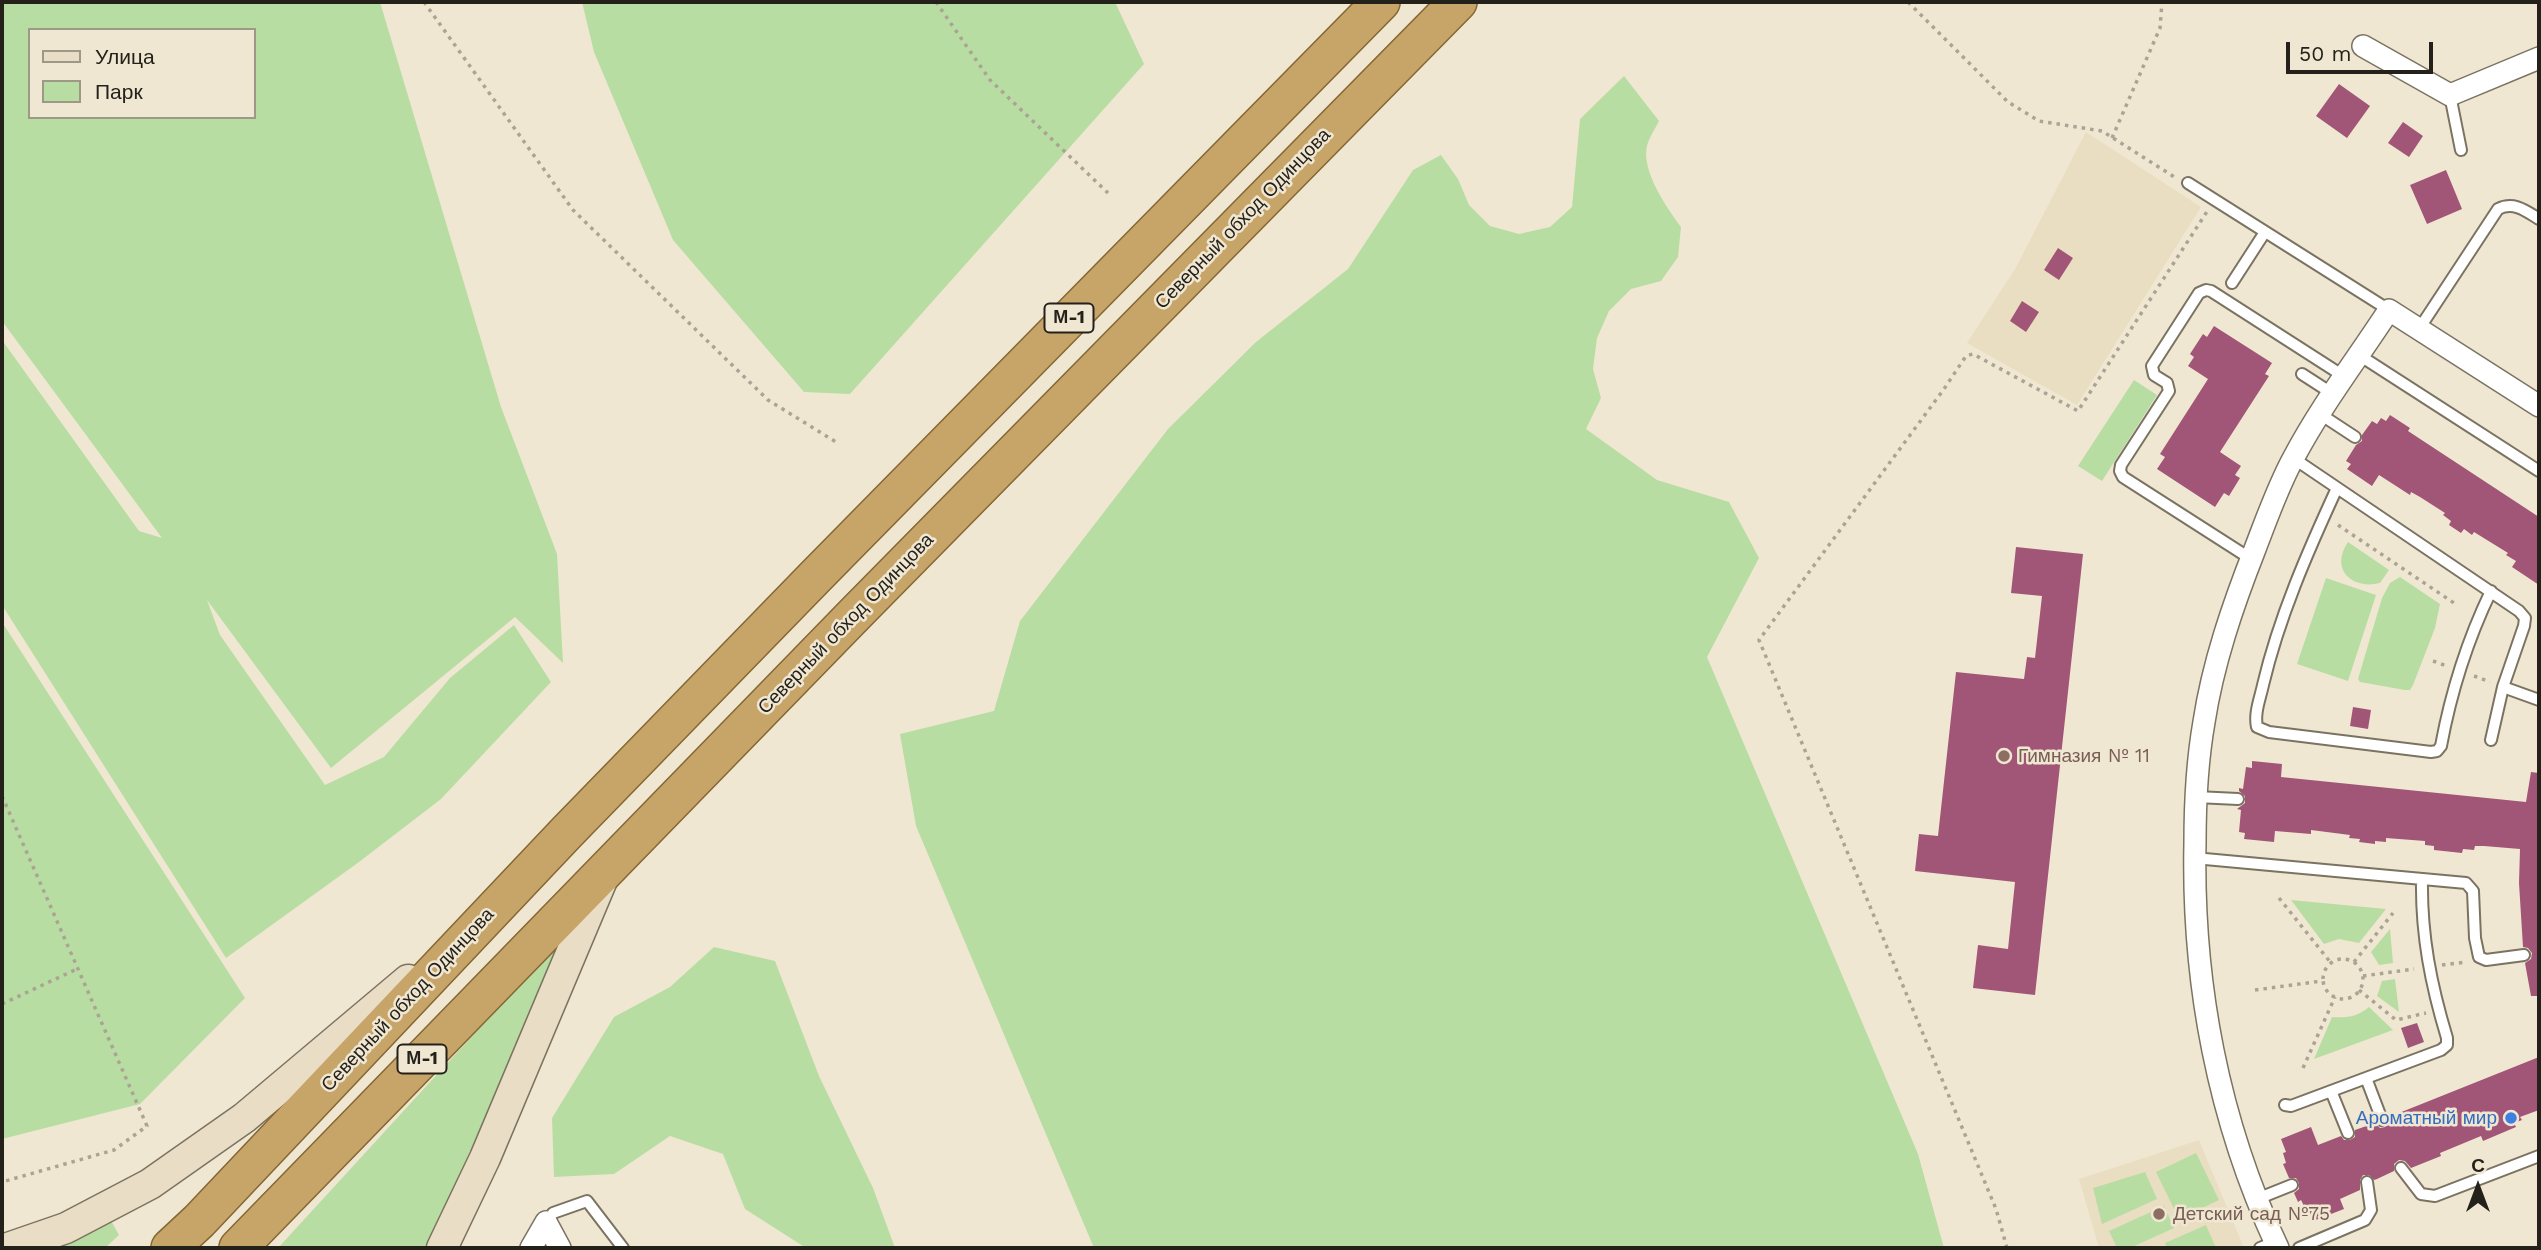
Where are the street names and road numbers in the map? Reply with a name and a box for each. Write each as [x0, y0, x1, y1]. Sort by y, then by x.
street label: Северный обход Одинцова [1151, 124, 1335, 314]
road number: М-1 [1044, 304, 1094, 332]
street label: Северный обход Одинцова [754, 529, 938, 719]
street label: Северный обход Одинцова [317, 904, 499, 1096]
road number: М-1 [398, 1044, 446, 1074]

